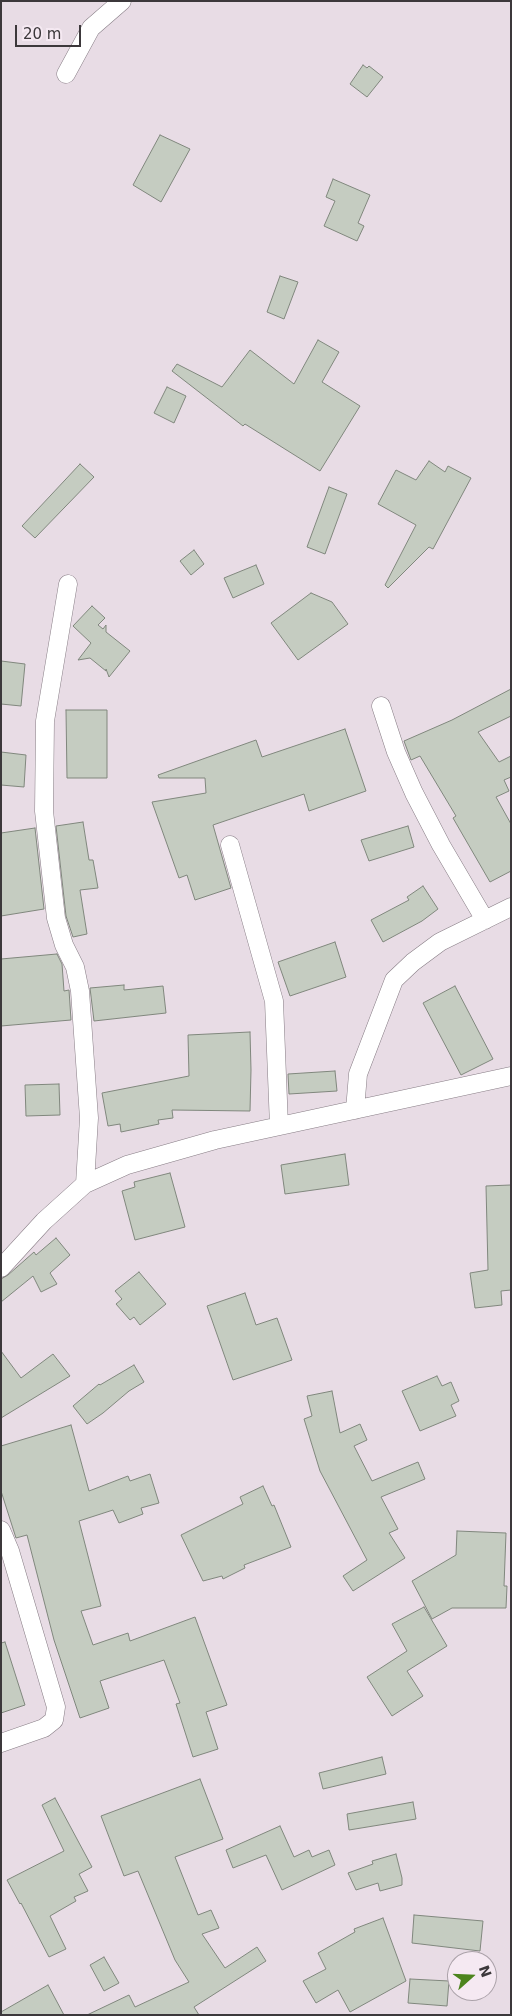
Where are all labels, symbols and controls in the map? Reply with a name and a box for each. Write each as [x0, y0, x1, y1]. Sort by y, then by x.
scale bar [18, 15, 84, 47]
text: 20 m [23, 25, 61, 43]
north arrow [447, 1951, 497, 2001]
text: N [476, 1963, 495, 1979]

